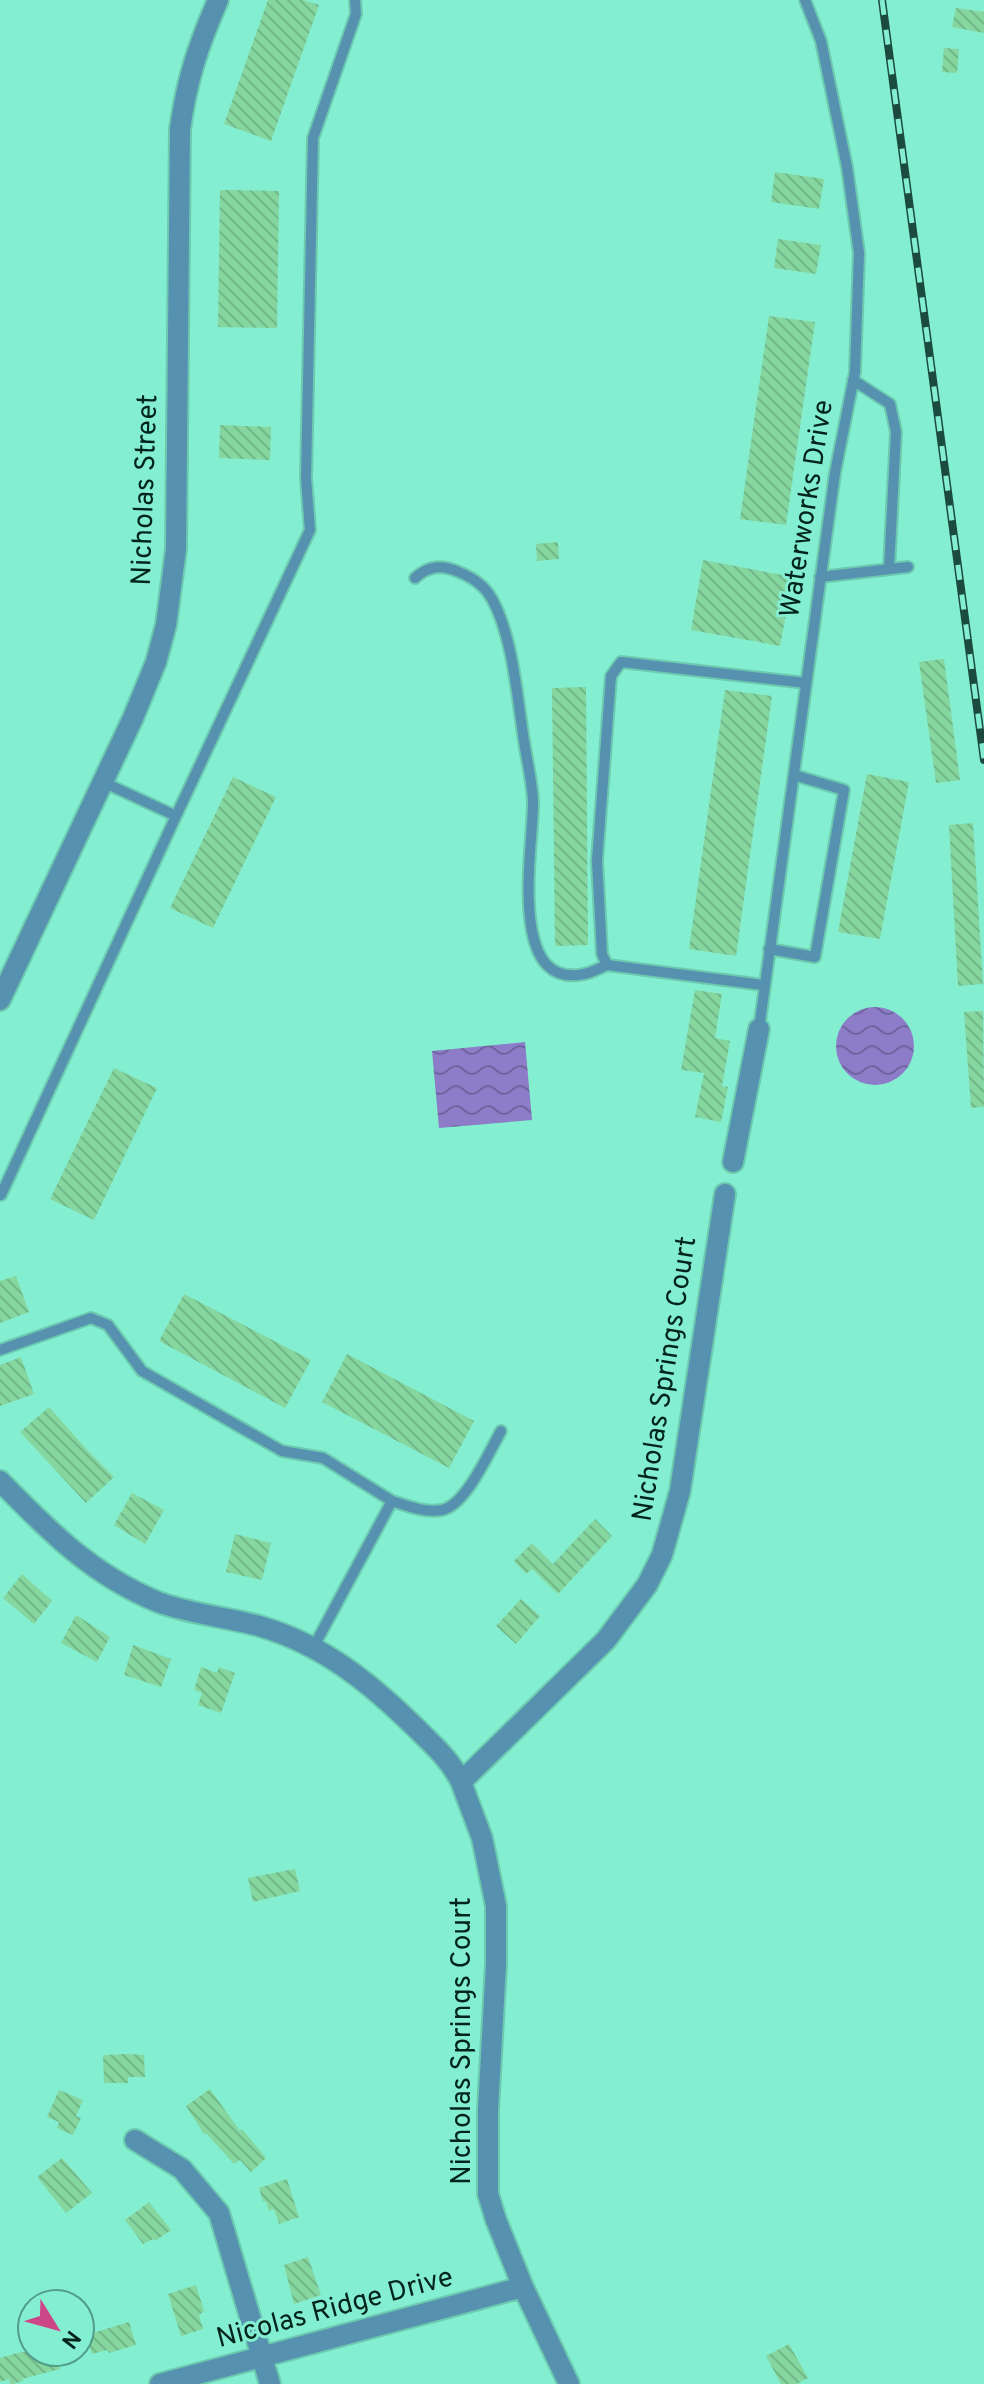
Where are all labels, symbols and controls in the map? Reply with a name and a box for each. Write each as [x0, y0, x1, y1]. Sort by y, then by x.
street label: Nicholas Street [125, 394, 167, 586]
street label: Waterworks Drive [773, 398, 843, 620]
street label: Nicholas Springs Court [626, 1234, 706, 1524]
street label: Nicholas Springs Court [445, 1897, 481, 2185]
street label: Nicolas Ridge Drive [213, 2260, 457, 2358]
north arrow [16, 2288, 96, 2368]
text: N [54, 2324, 86, 2353]

